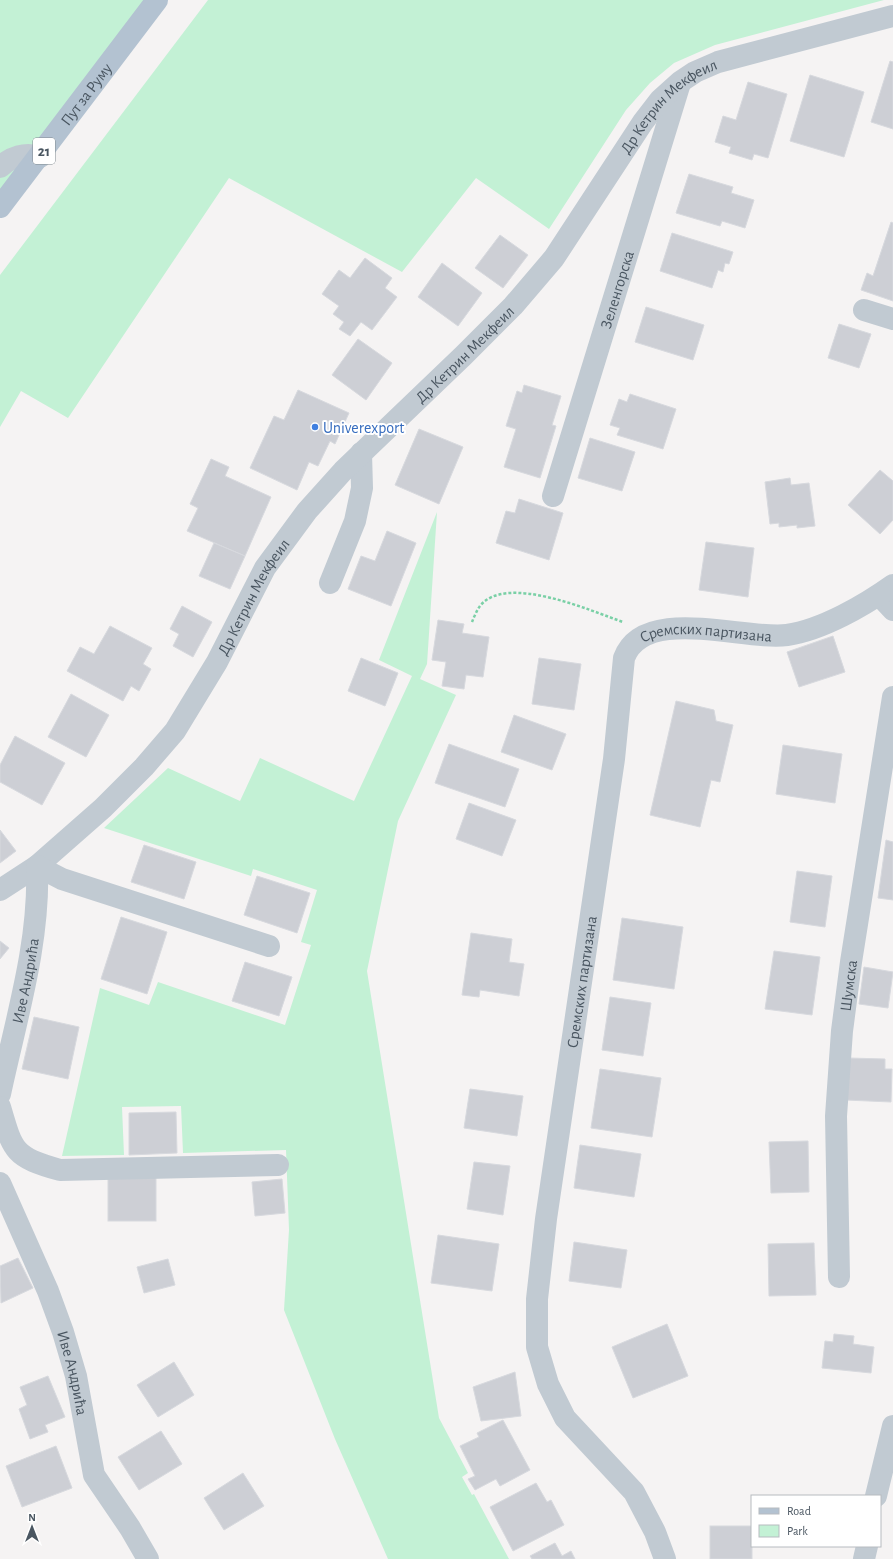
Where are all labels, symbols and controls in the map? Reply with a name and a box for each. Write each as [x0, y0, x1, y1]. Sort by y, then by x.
street label: Др Кетрин Мекфеил [618, 56, 719, 157]
street label: Пут за Руму [58, 60, 116, 129]
road number: 21 [33, 138, 55, 164]
street label: Зеленгорска [598, 249, 637, 331]
street label: Др Кетрин Мекфеил [413, 303, 517, 406]
place label: Univerexport [323, 420, 404, 436]
marker: Univerexport [310, 422, 320, 432]
street label: Др Кетрин Мекфеил [215, 536, 293, 658]
street label: Сремских партизана [637, 621, 772, 646]
street label: Сремских партизана [564, 915, 600, 1049]
street label: Иве Андрића [10, 937, 42, 1025]
street label: Шумска [838, 959, 860, 1012]
street label: Иве Андрића [54, 1329, 90, 1417]
legend [751, 1495, 881, 1547]
text: Road [787, 1505, 811, 1517]
north arrow [12, 1507, 52, 1547]
text: N [28, 1512, 36, 1523]
text: Park [787, 1525, 808, 1537]

